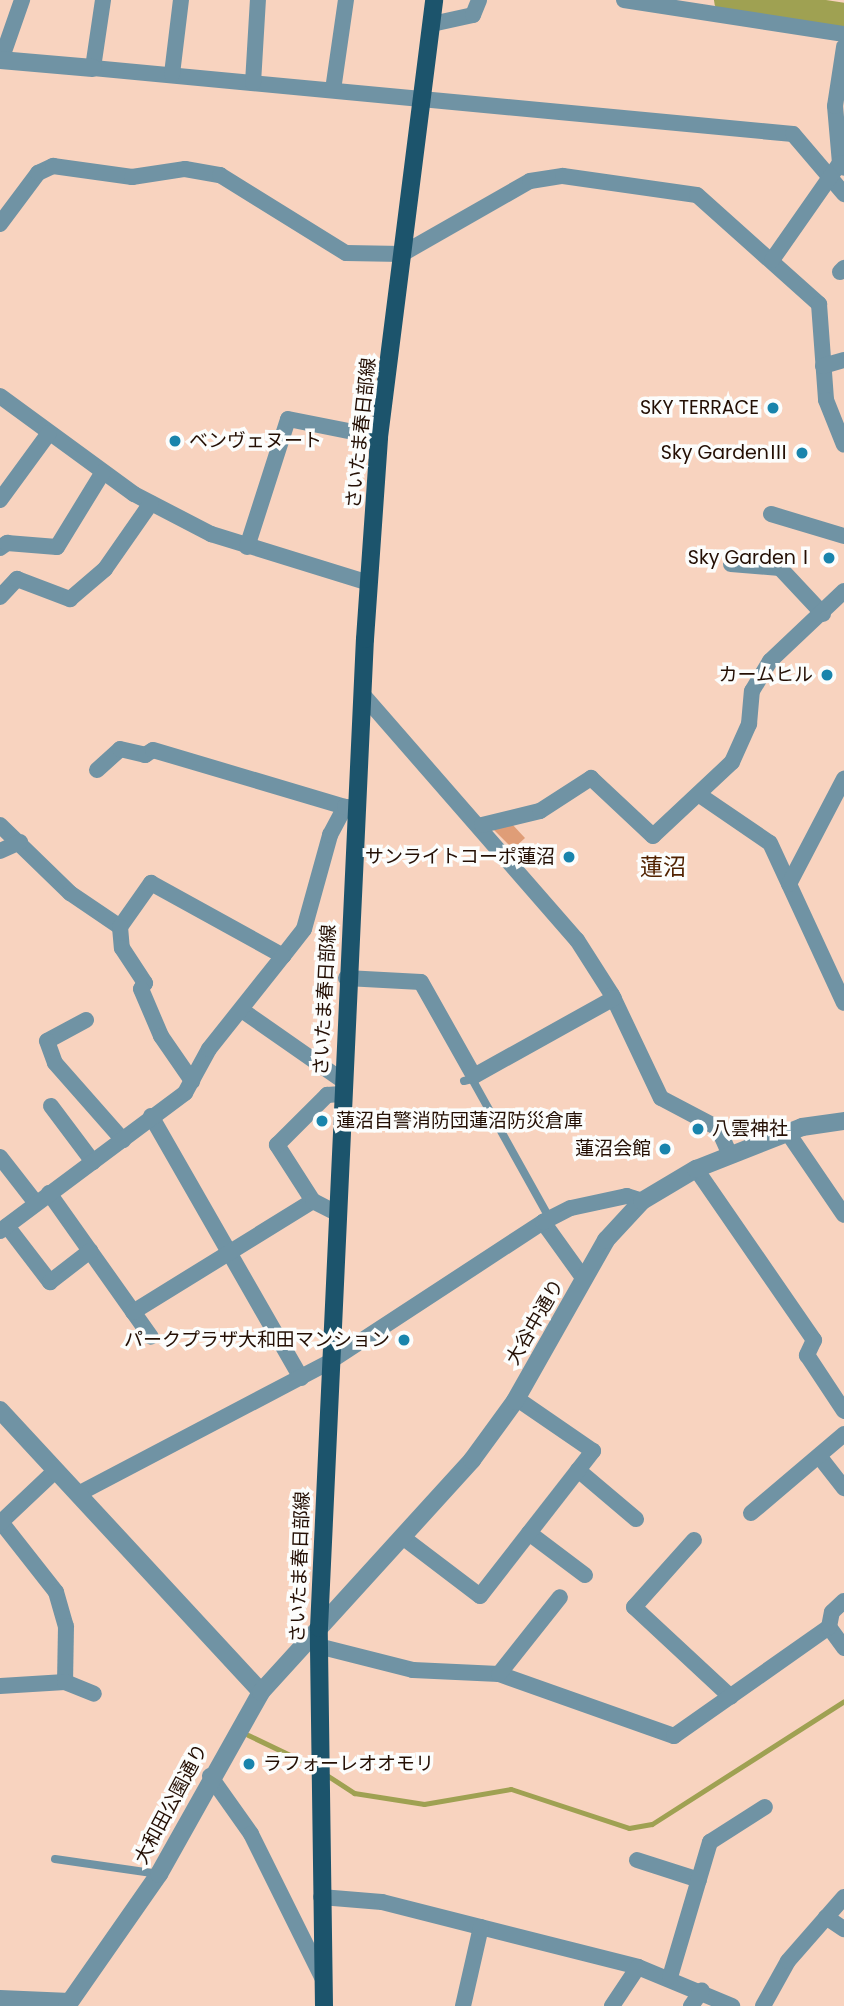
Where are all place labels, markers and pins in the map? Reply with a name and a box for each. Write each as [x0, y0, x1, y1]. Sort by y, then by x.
place label: SKY TERRACE [640, 397, 759, 419]
marker: SKY TERRACE [765, 400, 781, 416]
place label: ベンヴェヌート [189, 430, 322, 452]
marker: ベンヴェヌート [167, 433, 183, 449]
place label: Sky GardenⅢ [661, 442, 788, 464]
marker: Sky GardenⅢ [794, 445, 810, 461]
place label: Sky GardenⅠ [688, 547, 815, 569]
marker: Sky GardenⅠ [821, 550, 837, 566]
place label: カームヒル [718, 664, 813, 686]
marker: カームヒル [819, 667, 835, 683]
place label: サンライトコーポ蓮沼 [365, 846, 555, 868]
marker: サンライトコーポ蓮沼 [561, 849, 577, 865]
place label: 蓮沼自警消防団蓮沼防災倉庫 [336, 1110, 583, 1132]
marker: 蓮沼自警消防団蓮沼防災倉庫 [314, 1113, 330, 1129]
place label: 八雲神社 [712, 1118, 788, 1140]
marker: 八雲神社 [690, 1121, 706, 1137]
place label: 蓮沼会館 [575, 1138, 651, 1160]
marker: 蓮沼会館 [657, 1141, 673, 1157]
place label: パークプラザ大和田マンション [124, 1329, 390, 1351]
marker: パークプラザ大和田マンション [396, 1332, 412, 1348]
place label: ラフォーレオオモリ [263, 1753, 434, 1775]
marker: ラフォーレオオモリ [241, 1756, 257, 1772]

